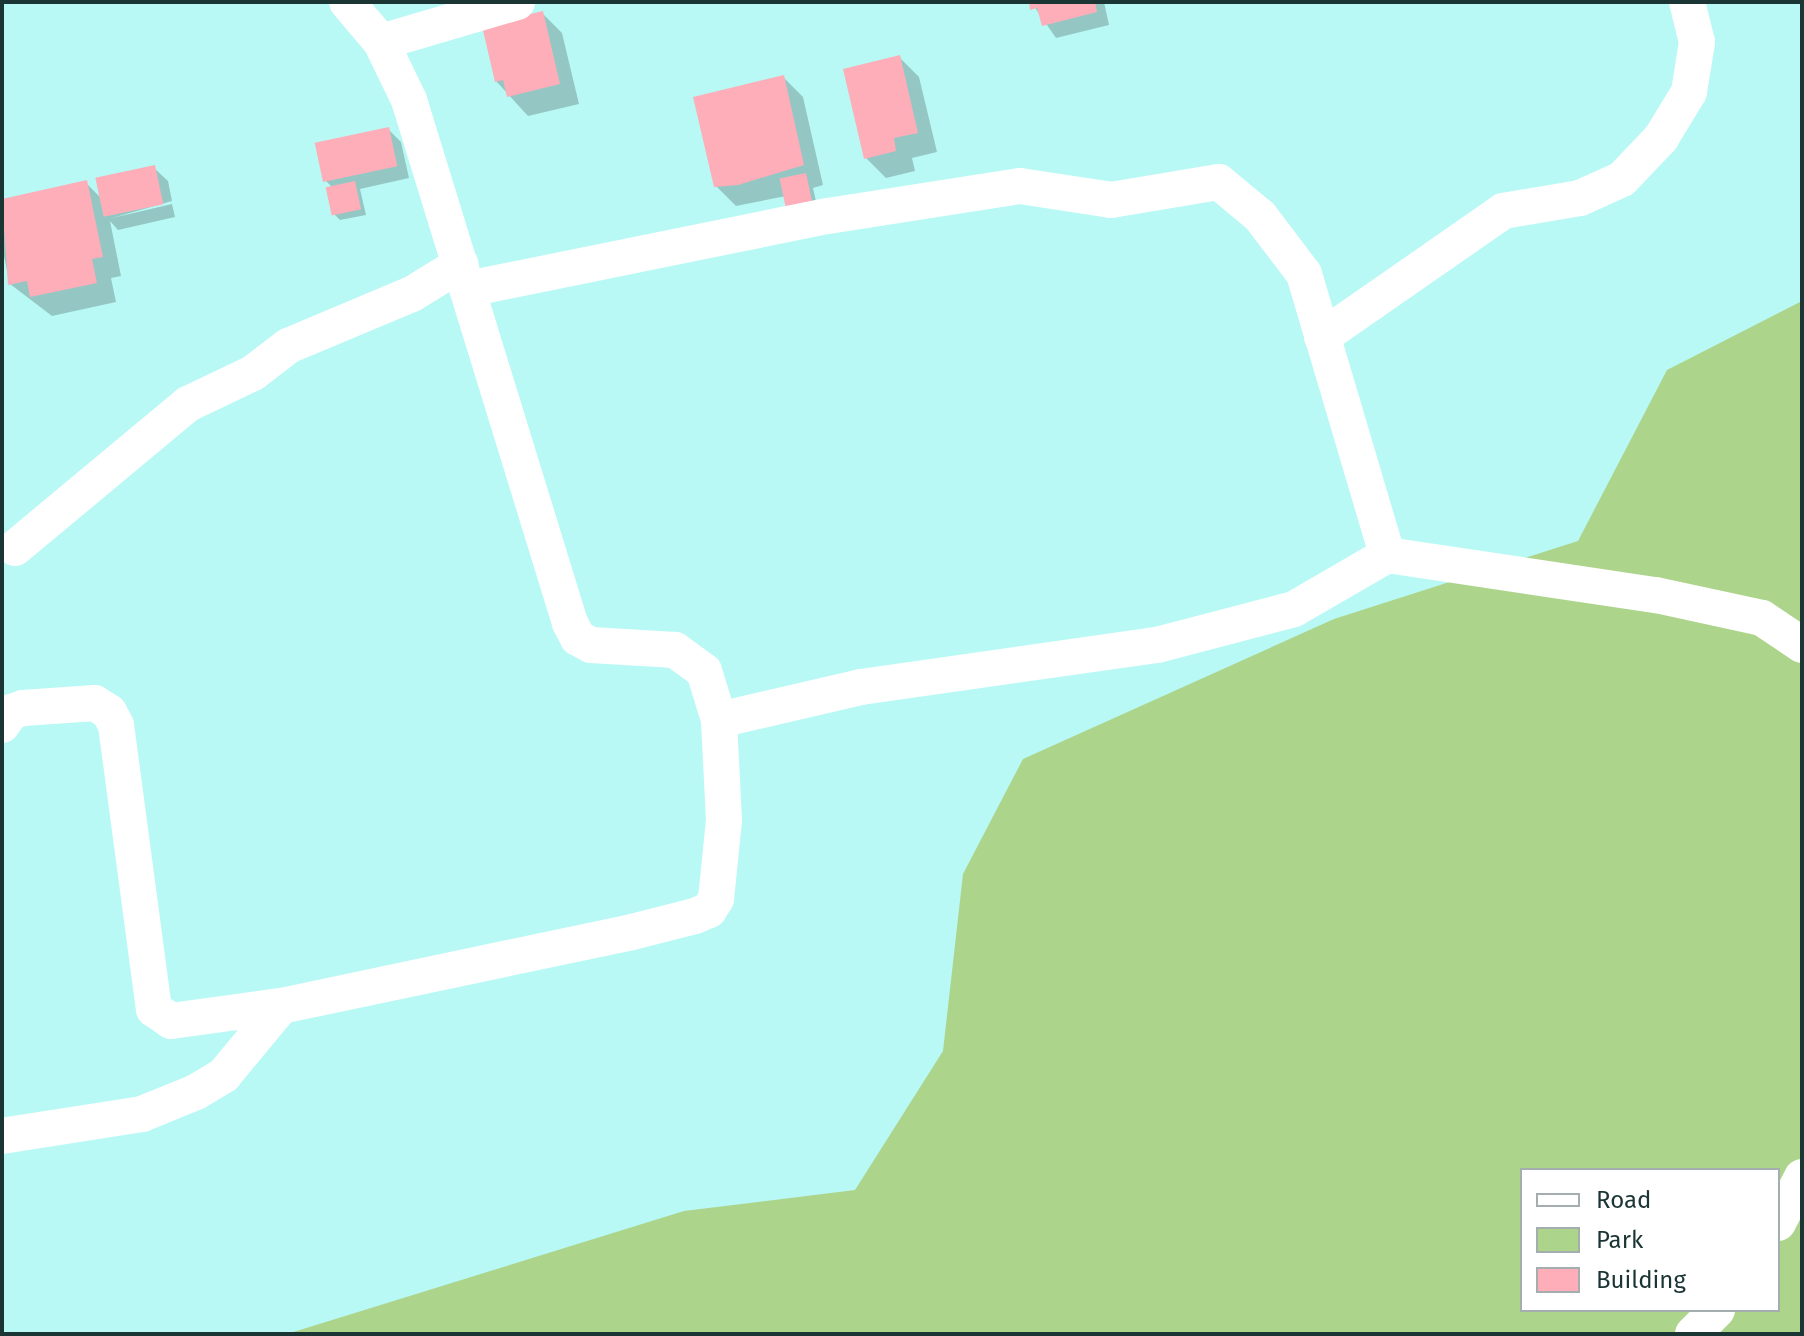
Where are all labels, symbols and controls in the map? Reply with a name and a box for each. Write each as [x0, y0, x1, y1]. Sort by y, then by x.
legend [1520, 1168, 1780, 1312]
text: Road [1596, 1186, 1651, 1214]
text: Park [1596, 1226, 1643, 1254]
text: Building [1596, 1266, 1686, 1294]

